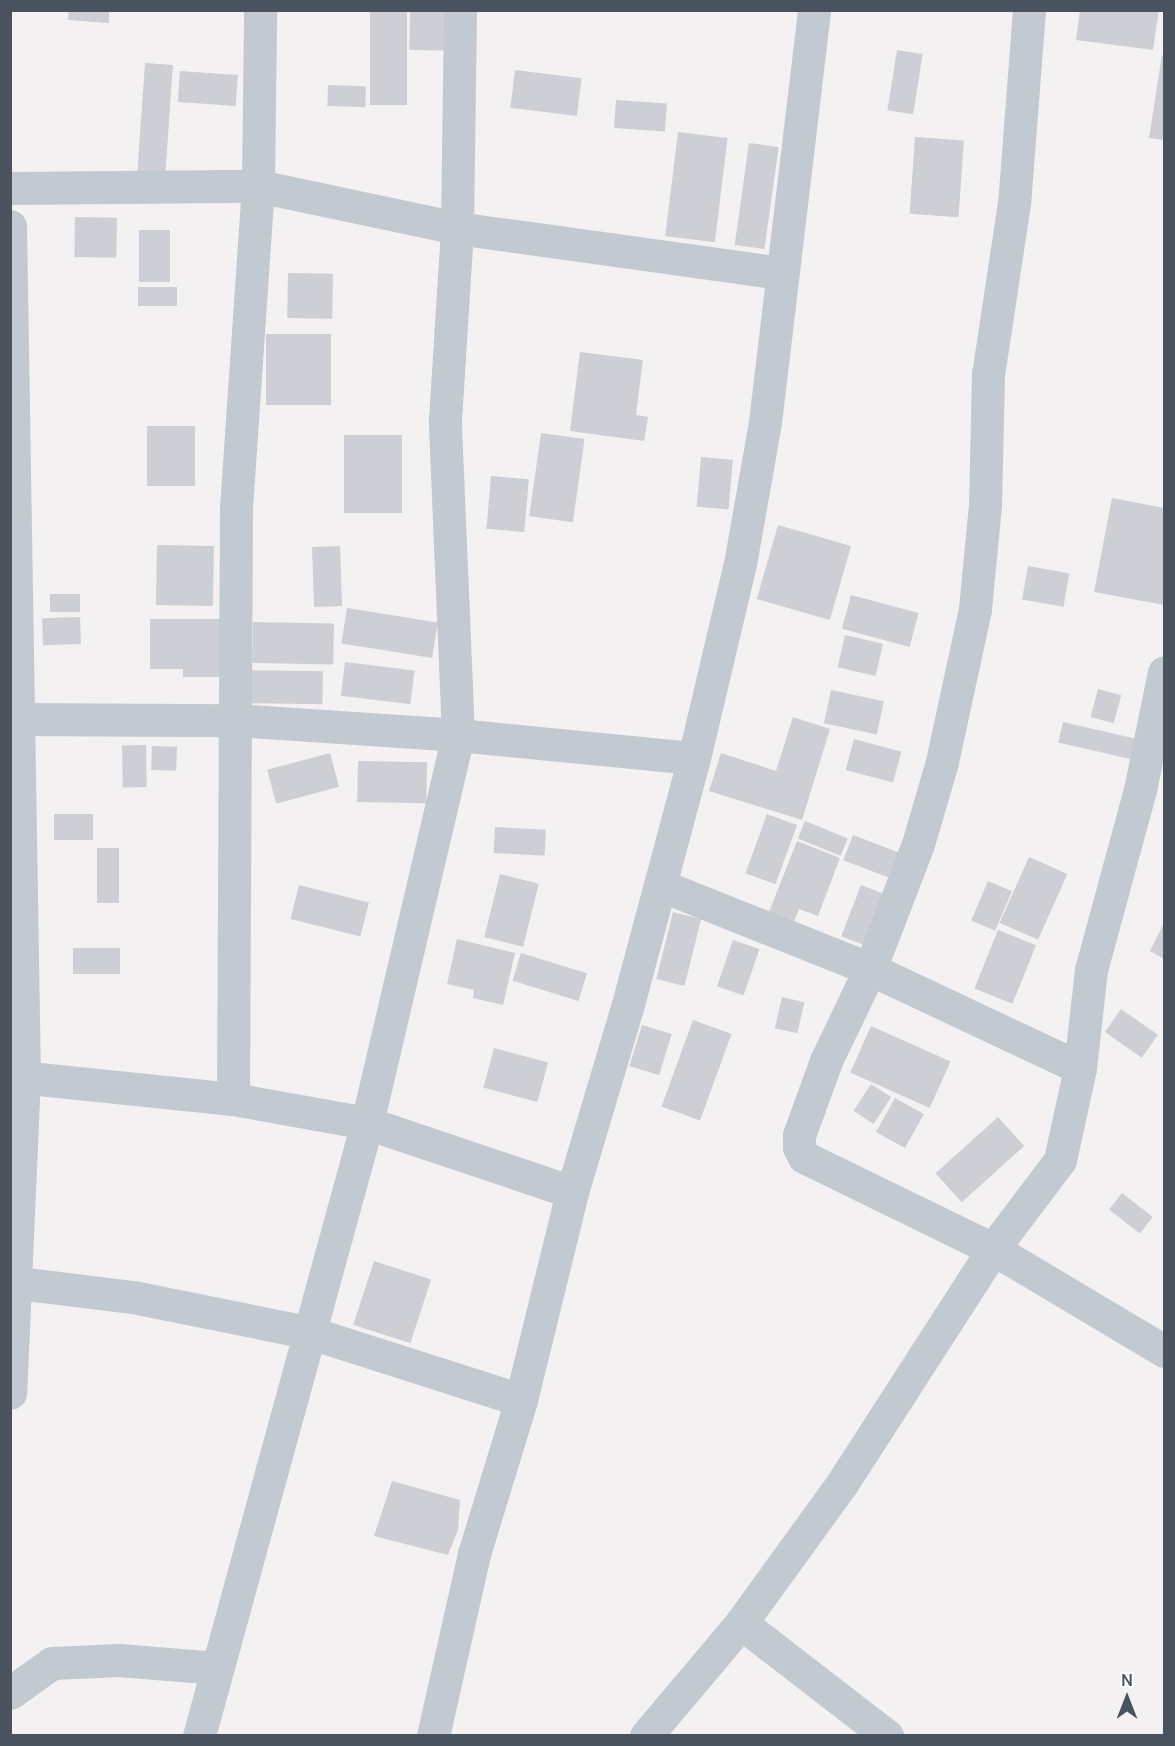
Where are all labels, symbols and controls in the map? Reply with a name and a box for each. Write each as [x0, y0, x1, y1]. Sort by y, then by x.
north arrow [1097, 1668, 1157, 1728]
text: N [1121, 1669, 1133, 1691]

